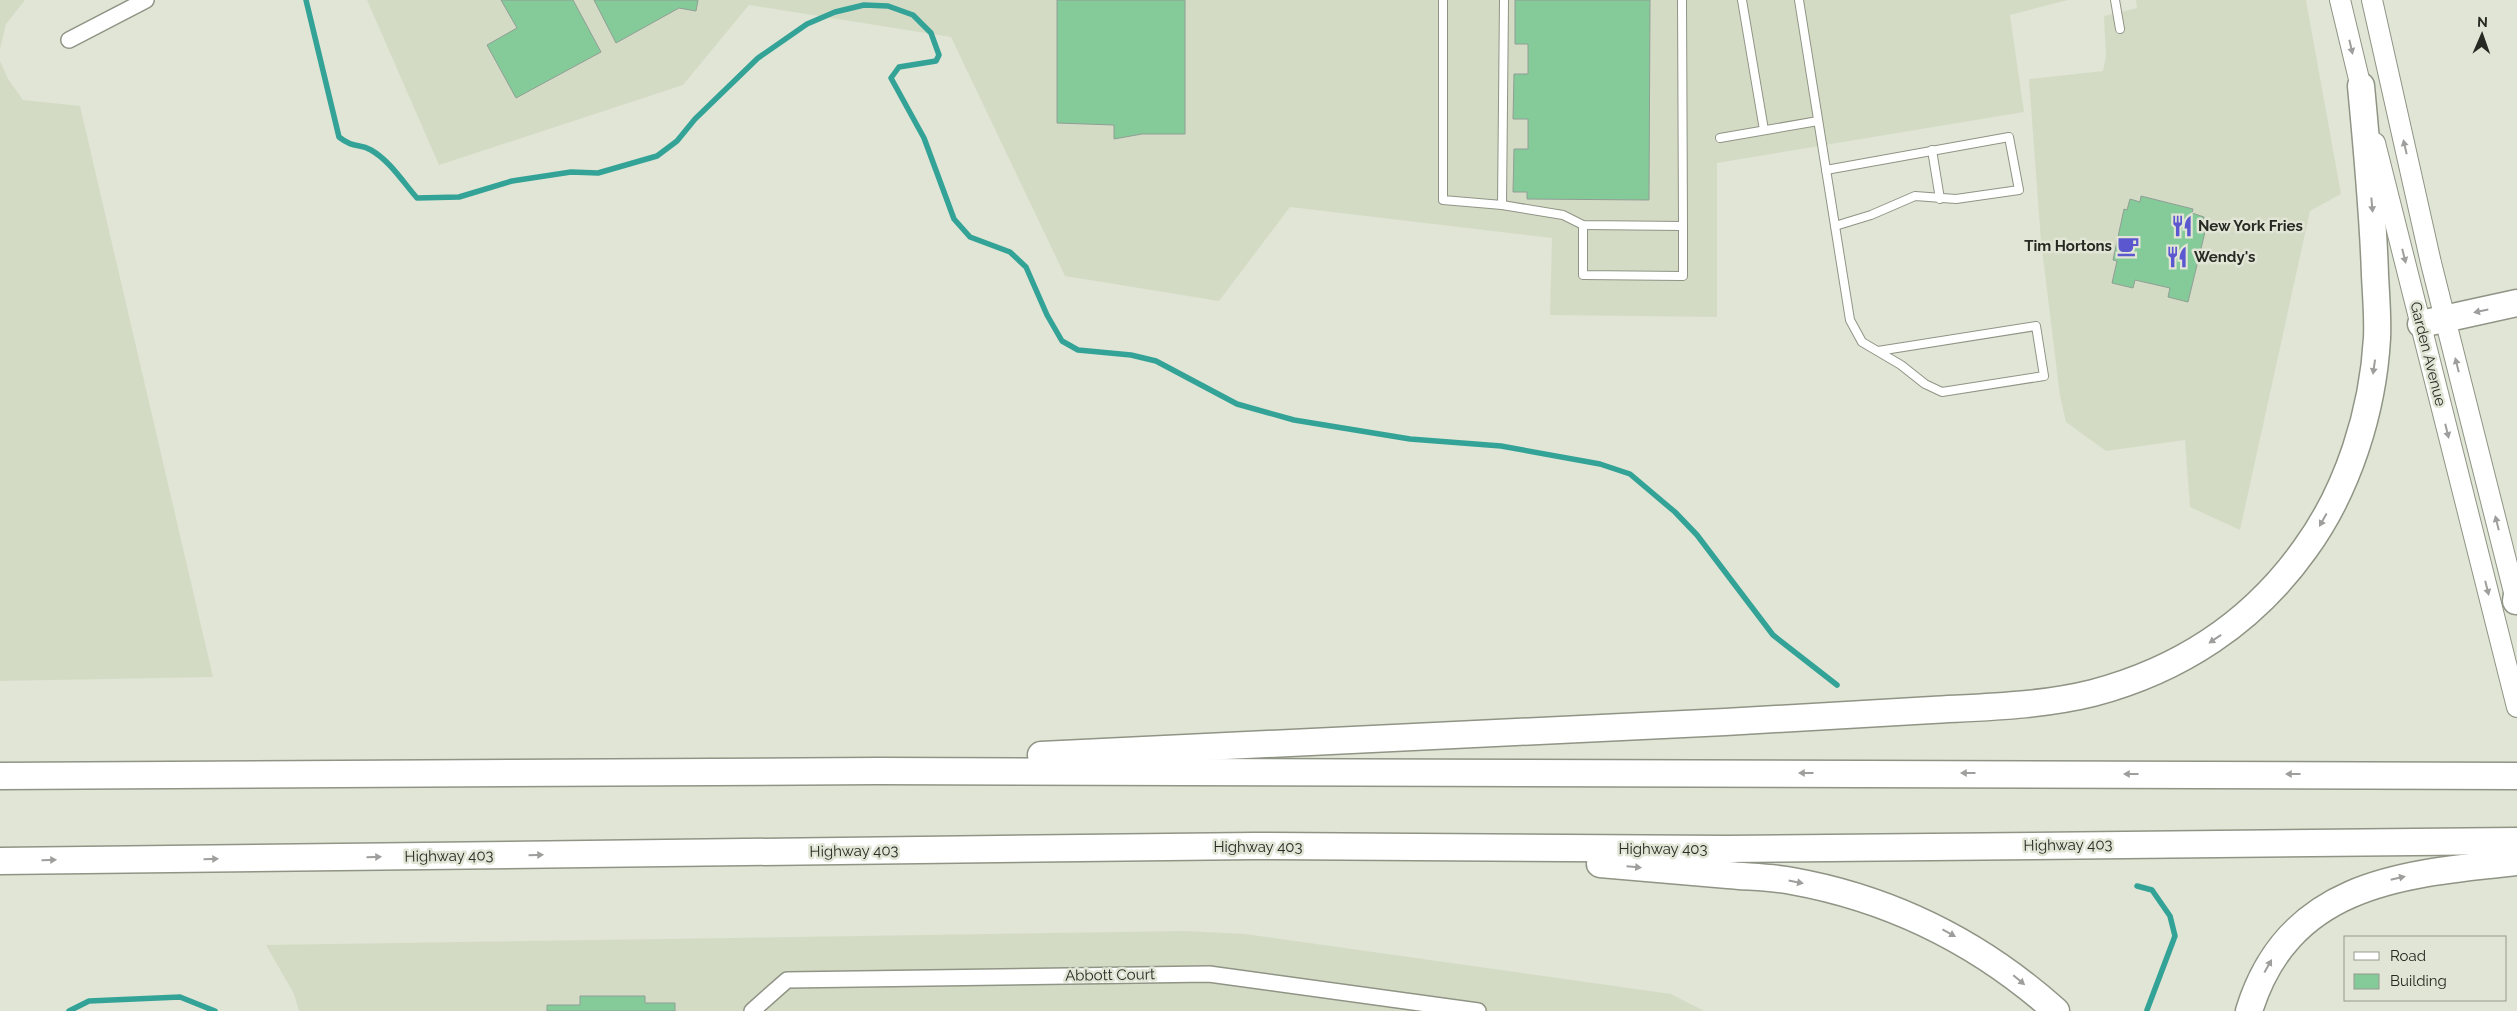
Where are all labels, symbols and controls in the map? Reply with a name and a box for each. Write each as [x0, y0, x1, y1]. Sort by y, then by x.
north arrow [2457, 10, 2507, 60]
text: N [2477, 14, 2488, 30]
one-way arrow [2348, 40, 2356, 55]
one-way arrow [2400, 139, 2408, 155]
one-way arrow [2368, 197, 2376, 213]
restaurant icon: New York Fries [2169, 213, 2195, 239]
place label: New York Fries [2198, 217, 2303, 235]
cafe icon: Tim Hortons [2115, 233, 2141, 259]
place label: Tim Hortons [2024, 237, 2112, 255]
restaurant icon: Wendy's [2164, 244, 2190, 270]
place label: Wendy's [2194, 248, 2255, 266]
one-way arrow [2400, 248, 2408, 264]
street label: Garden Avenue [2406, 300, 2450, 408]
one-way arrow [2474, 307, 2489, 315]
one-way arrow [2453, 358, 2461, 373]
one-way arrow [2370, 359, 2378, 375]
one-way arrow [2443, 423, 2451, 438]
one-way arrow [2318, 513, 2327, 527]
one-way arrow [2493, 515, 2501, 530]
one-way arrow [2483, 581, 2491, 596]
one-way arrow [2208, 634, 2221, 644]
one-way arrow [1798, 769, 1814, 777]
one-way arrow [1960, 769, 1976, 777]
one-way arrow [2123, 770, 2139, 778]
one-way arrow [2285, 770, 2301, 778]
street label: Highway 403 [2023, 835, 2113, 855]
street label: Highway 403 [1213, 838, 1303, 856]
street label: Highway 403 [1618, 840, 1708, 858]
street label: Highway 403 [809, 841, 899, 861]
street label: Highway 403 [404, 846, 494, 866]
one-way arrow [528, 851, 544, 859]
one-way arrow [366, 852, 382, 860]
one-way arrow [203, 854, 219, 862]
one-way arrow [41, 856, 57, 864]
one-way arrow [1626, 863, 1642, 871]
one-way arrow [2391, 874, 2406, 882]
one-way arrow [1788, 878, 1804, 886]
one-way arrow [1942, 929, 1955, 938]
legend [2344, 936, 2507, 1001]
text: Road [2390, 947, 2426, 965]
one-way arrow [2263, 960, 2272, 973]
street label: Abbott Court [1065, 965, 1155, 985]
text: Building [2390, 972, 2447, 990]
one-way arrow [2012, 975, 2025, 986]

